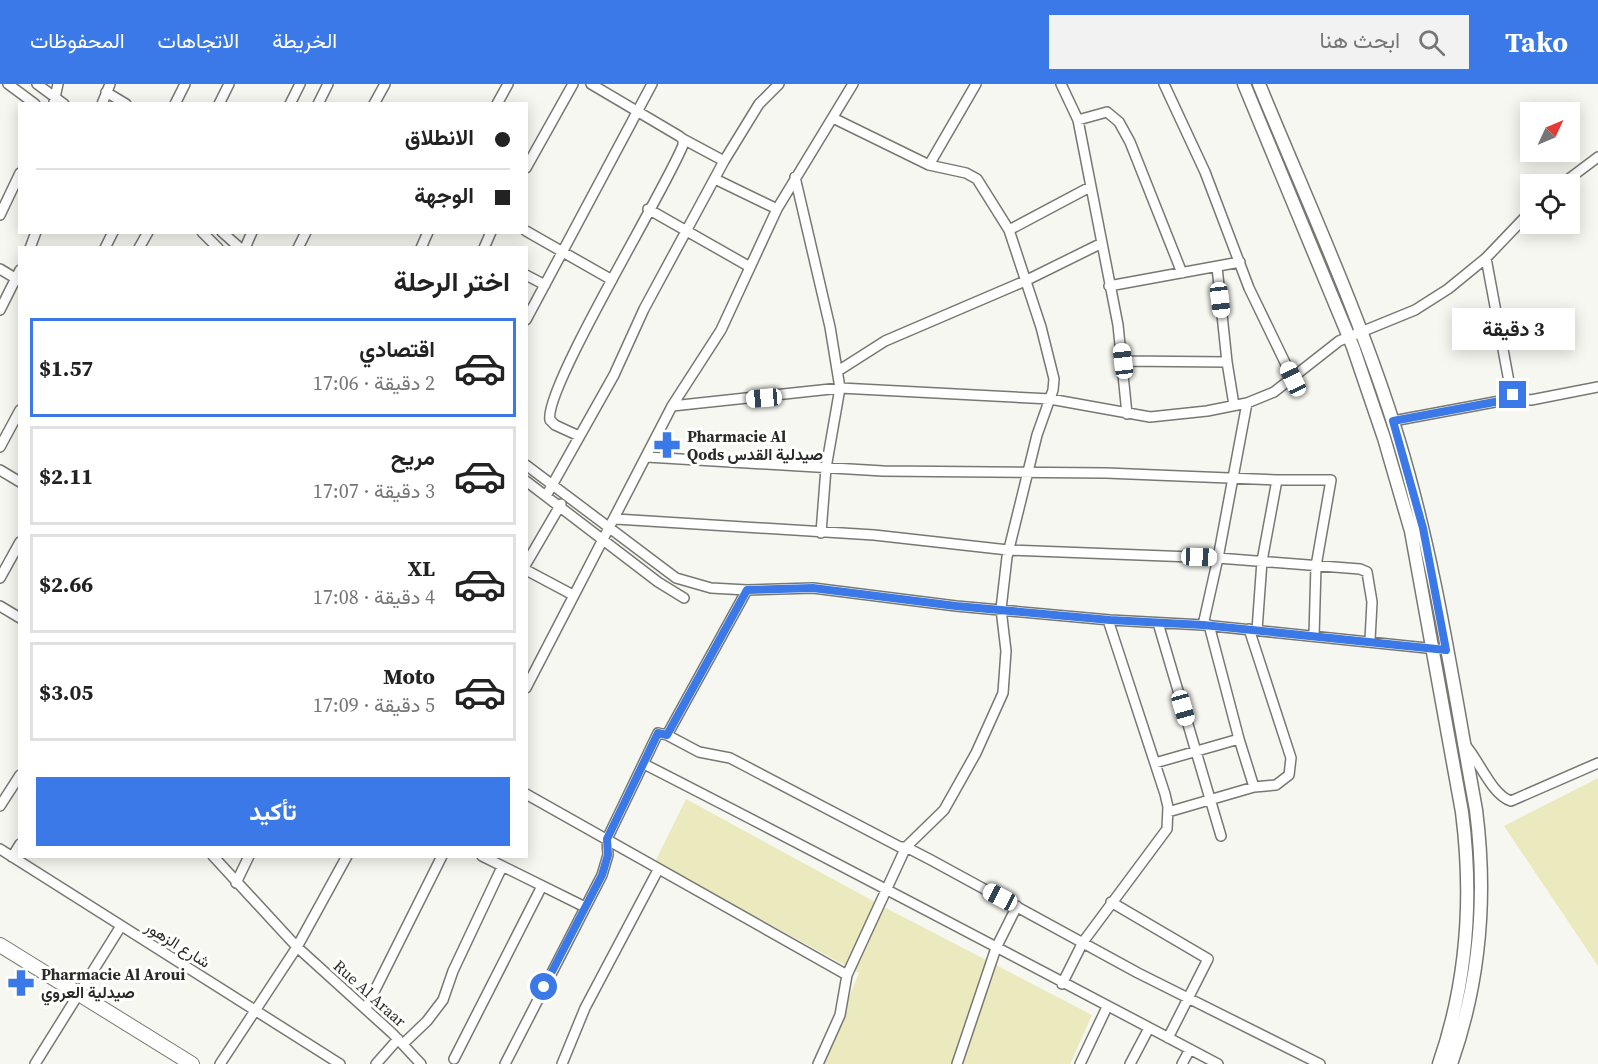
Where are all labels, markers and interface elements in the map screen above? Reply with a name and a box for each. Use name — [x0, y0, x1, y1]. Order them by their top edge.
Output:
search box — [1049, 15, 1469, 69]
text: Tako — [1505, 23, 1568, 61]
text: ابحث هنا — [1319, 25, 1400, 55]
text: المحفوظات — [30, 26, 125, 55]
text: الاتجاهات — [158, 26, 239, 55]
text: الخريطة — [272, 26, 337, 55]
icon: search — [1415, 26, 1448, 59]
north arrow — [1520, 102, 1580, 162]
map controls — [1520, 102, 1580, 234]
text: الانطلاق — [405, 122, 474, 152]
button: locate — [1520, 174, 1580, 234]
text: الوجهة — [414, 180, 474, 210]
text: اختر الرحلة — [393, 263, 510, 300]
car — [1209, 281, 1231, 319]
callout: 3 دقيقة — [1452, 308, 1574, 350]
text: 3 دقيقة — [1482, 315, 1545, 343]
text: اقتصادي — [359, 334, 435, 364]
icon: car — [453, 341, 507, 395]
car — [1112, 342, 1134, 380]
text: $1.57 — [39, 353, 93, 383]
car — [1277, 359, 1309, 399]
text: 2 دقيقة · 17:06 — [313, 369, 435, 397]
route end — [1499, 381, 1526, 408]
car — [745, 387, 783, 409]
place label: Pharmacie Al Qods صيدلية القدس — [687, 425, 823, 465]
pharmacy icon: Pharmacie Al Qods صيدلية القدس — [652, 430, 682, 460]
text: مريح — [391, 442, 435, 472]
icon: car — [453, 449, 507, 503]
text: $2.11 — [39, 461, 93, 491]
text: 3 دقيقة · 17:07 — [313, 477, 435, 505]
car — [1181, 547, 1217, 567]
text: XL — [408, 553, 435, 583]
icon: car — [453, 557, 507, 611]
text: $2.66 — [39, 569, 93, 599]
text: 4 دقيقة · 17:08 — [313, 583, 435, 611]
text: Moto — [383, 661, 435, 691]
icon: car — [453, 665, 507, 719]
text: $3.05 — [39, 677, 93, 707]
car — [1169, 688, 1197, 728]
text: 5 دقيقة · 17:09 — [313, 691, 435, 719]
button: تأكيد — [36, 777, 510, 846]
car — [980, 881, 1020, 913]
street label: شارع الزهور — [140, 915, 215, 973]
street label: Rue Al Araar — [329, 955, 411, 1032]
place label: Pharmacie Al Aroui صيدلية العروي — [41, 963, 185, 1006]
pharmacy icon: Pharmacie Al Aroui صيدلية العروي — [6, 968, 36, 998]
route start — [530, 973, 557, 1000]

